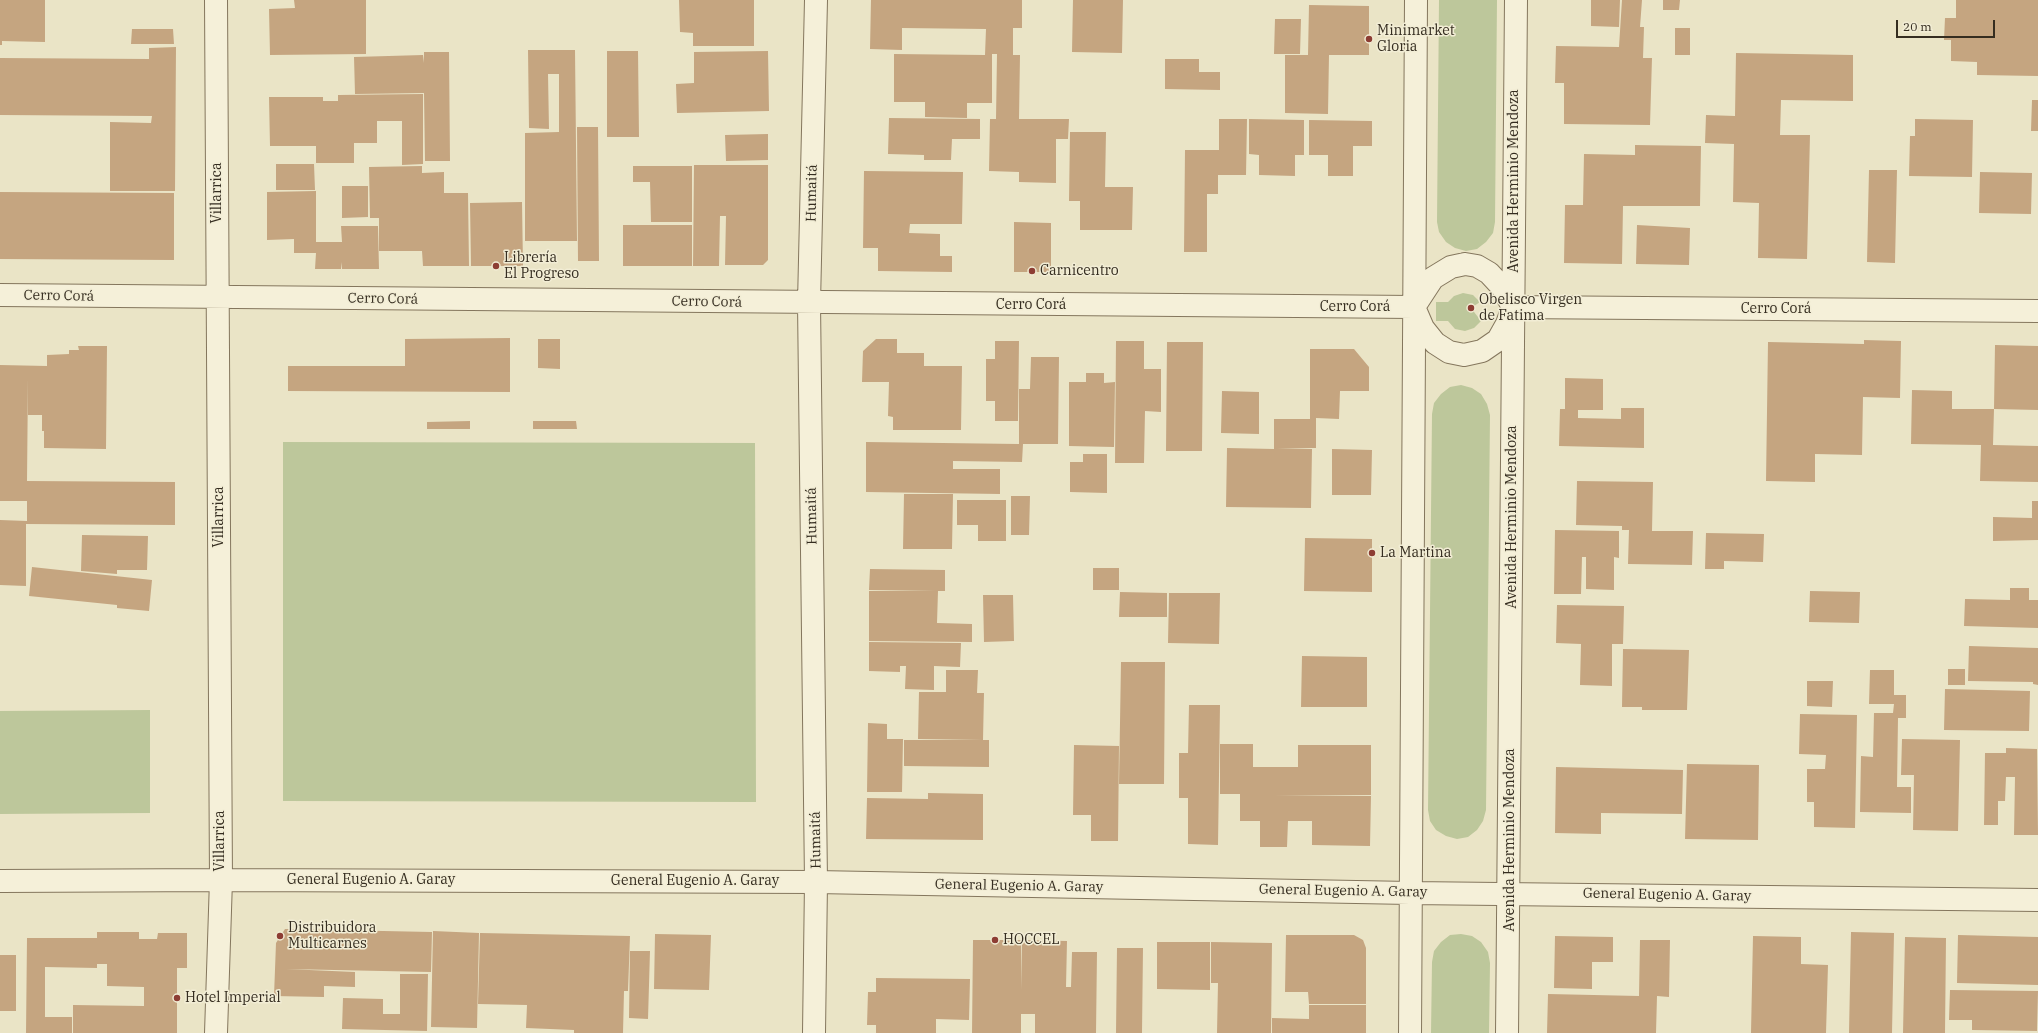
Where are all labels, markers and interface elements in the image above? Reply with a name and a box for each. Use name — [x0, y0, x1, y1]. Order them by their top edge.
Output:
scale bar — [1898, 12, 1997, 38]
text: 20 m — [1903, 19, 1932, 34]
place label: Minimarket Gloria — [1377, 23, 1455, 56]
marker: Minimarket Gloria — [1364, 34, 1374, 44]
street label: Avenida Herminio Mendoza — [1506, 89, 1522, 273]
street label: Villarrica — [209, 162, 225, 224]
street label: Humaitá — [803, 164, 821, 222]
place label: Librería El Progreso — [504, 250, 579, 282]
marker: Librería El Progreso — [491, 261, 501, 271]
place label: Carnicentro — [1040, 263, 1119, 279]
marker: Carnicentro — [1027, 266, 1037, 276]
street label: Cerro Corá — [24, 287, 94, 305]
street label: Cerro Corá — [348, 290, 418, 308]
place label: Obelisco Virgen de Fatima — [1479, 292, 1582, 324]
street label: Cerro Corá — [672, 293, 742, 311]
street label: Cerro Corá — [996, 297, 1066, 313]
street label: Cerro Corá — [1320, 299, 1390, 315]
street label: Cerro Corá — [1741, 301, 1811, 317]
marker: Obelisco Virgen de Fatima — [1466, 303, 1476, 313]
street label: Avenida Herminio Mendoza — [1504, 425, 1520, 609]
street label: Villarrica — [211, 486, 227, 548]
street label: Humaitá — [803, 487, 821, 545]
place label: La Martina — [1380, 545, 1451, 561]
marker: La Martina — [1367, 548, 1377, 558]
street label: Avenida Herminio Mendoza — [1502, 748, 1518, 932]
street label: Villarrica — [212, 810, 228, 872]
street label: Humaitá — [807, 811, 825, 869]
street label: General Eugenio A. Garay — [287, 872, 455, 888]
street label: General Eugenio A. Garay — [611, 873, 779, 889]
street label: General Eugenio A. Garay — [935, 876, 1103, 896]
street label: General Eugenio A. Garay — [1259, 881, 1427, 901]
street label: General Eugenio A. Garay — [1583, 885, 1751, 905]
place label: Distribuidora Multicarnes — [288, 920, 376, 952]
marker: Distribuidora Multicarnes — [275, 931, 285, 941]
place label: HOCCEL — [1003, 932, 1059, 948]
marker: HOCCEL — [990, 935, 1000, 945]
place label: Hotel Imperial — [185, 990, 281, 1006]
marker: Hotel Imperial — [172, 993, 182, 1003]

